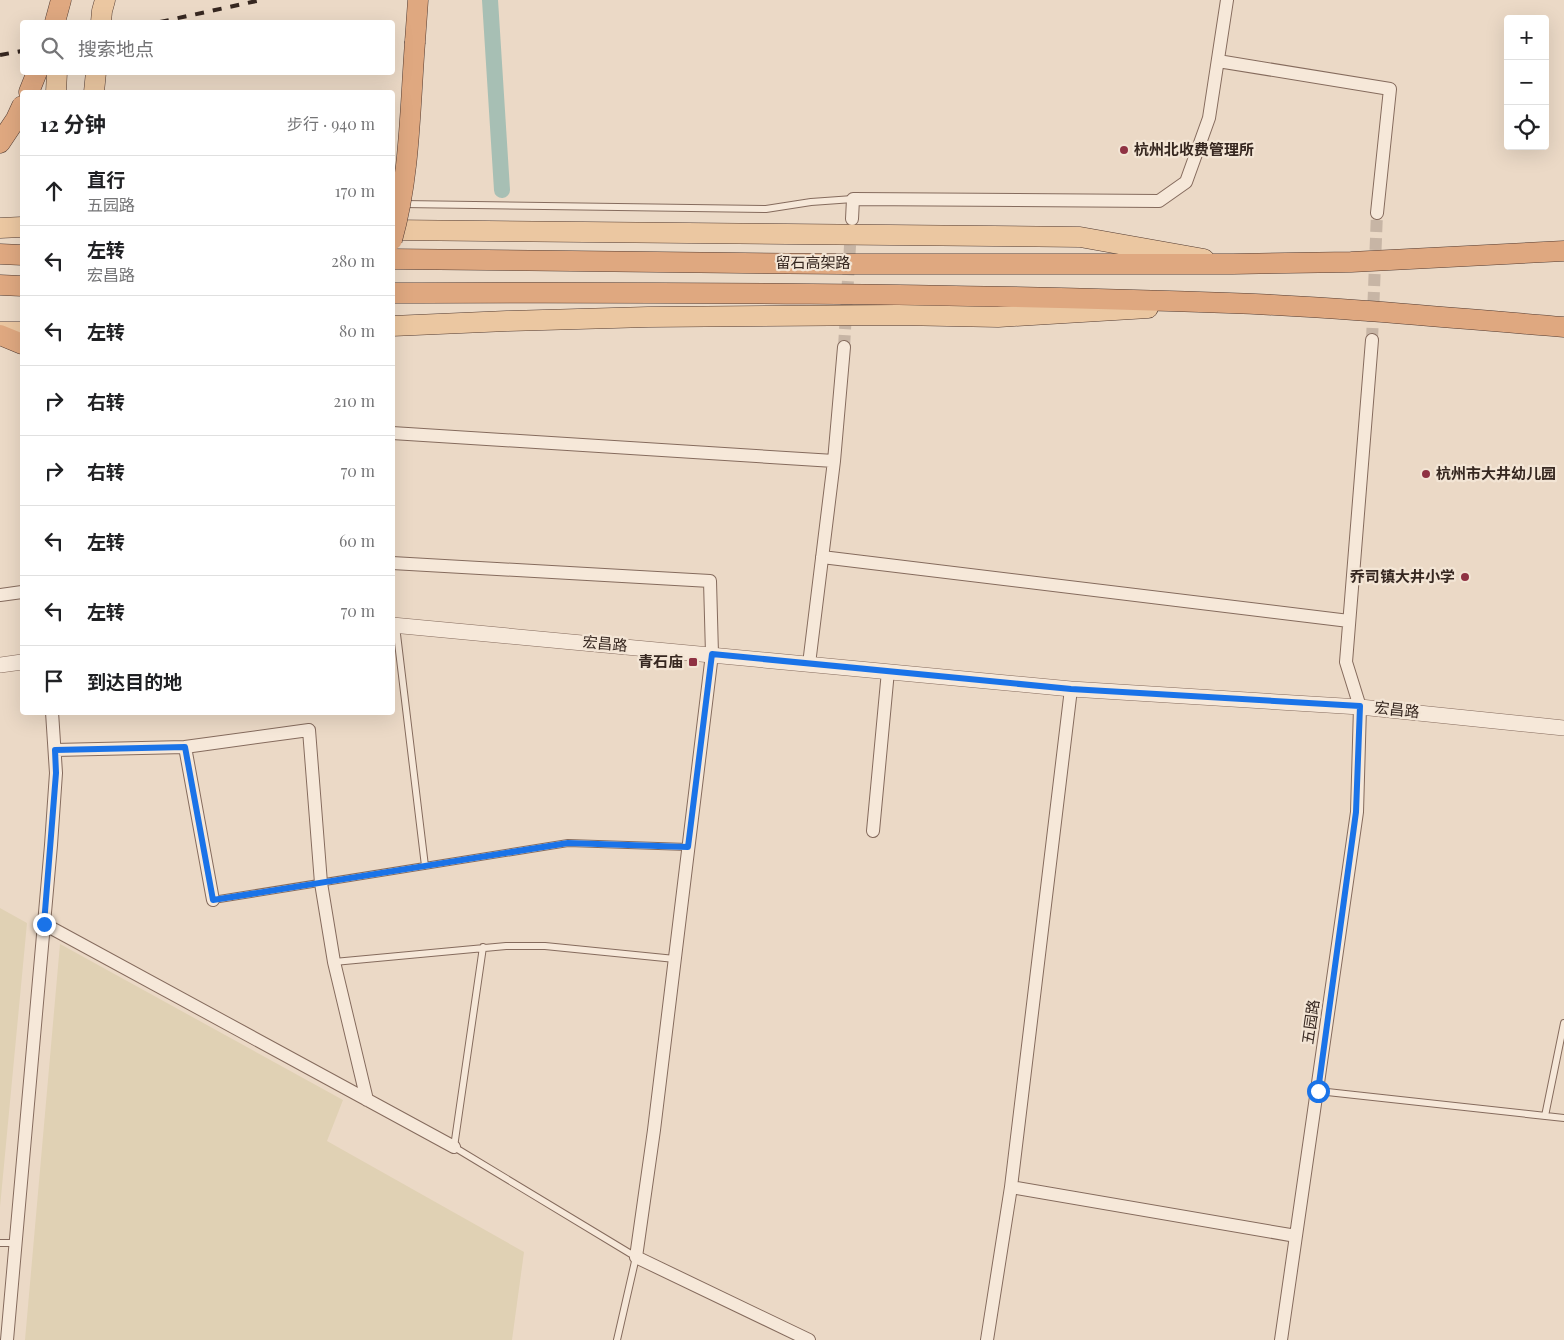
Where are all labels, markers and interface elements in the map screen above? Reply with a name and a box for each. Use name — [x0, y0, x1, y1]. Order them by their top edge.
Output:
map controls — [1504, 15, 1549, 150]
button: + — [1504, 15, 1549, 60]
search box — [20, 20, 395, 75]
icon: search — [38, 34, 66, 62]
text: 搜索地点 — [78, 35, 154, 61]
button: − — [1504, 60, 1549, 105]
button: locate — [1504, 105, 1549, 150]
text: 12 分钟 — [40, 109, 106, 137]
text: 步行 · 940 m — [287, 113, 375, 134]
place label: 杭州北收费管理所 — [1134, 139, 1254, 159]
marker: 杭州北收费管理所 — [1118, 144, 1130, 156]
text: 直行 — [87, 166, 125, 192]
icon: ahead — [40, 177, 68, 205]
text: 170 m — [335, 180, 375, 201]
text: 五园路 — [87, 194, 135, 215]
text: 左转 — [87, 236, 125, 262]
icon: left — [40, 247, 68, 275]
text: 280 m — [331, 250, 375, 271]
street label: 留石高架路 — [775, 252, 851, 272]
text: 宏昌路 — [87, 264, 135, 285]
icon: left — [40, 317, 68, 345]
text: 左转 — [87, 318, 125, 344]
text: 80 m — [339, 320, 375, 341]
icon: right — [40, 387, 68, 415]
text: 右转 — [87, 388, 125, 414]
text: 210 m — [334, 390, 375, 411]
icon: right — [40, 457, 68, 485]
text: 右转 — [87, 458, 125, 484]
text: 70 m — [341, 460, 375, 481]
place label: 杭州市大井幼儿园 — [1436, 463, 1556, 483]
marker: 杭州市大井幼儿园 — [1420, 468, 1432, 480]
icon: left — [40, 527, 68, 555]
text: 左转 — [87, 528, 125, 554]
text: 60 m — [339, 530, 375, 551]
place label: 乔司镇大井小学 — [1350, 566, 1455, 586]
marker: 乔司镇大井小学 — [1459, 571, 1471, 583]
icon: left — [40, 597, 68, 625]
text: 左转 — [87, 598, 125, 624]
text: 70 m — [341, 600, 375, 621]
street label: 宏昌路 — [582, 631, 628, 655]
place label: 青石庙 — [638, 651, 683, 671]
marker: 青石庙 — [687, 656, 699, 668]
icon: arrive — [40, 667, 68, 695]
text: 到达目的地 — [87, 668, 182, 694]
street label: 宏昌路 — [1374, 697, 1421, 721]
route end — [33, 913, 56, 936]
street label: 五园路 — [1297, 998, 1323, 1046]
route start — [1307, 1080, 1330, 1103]

